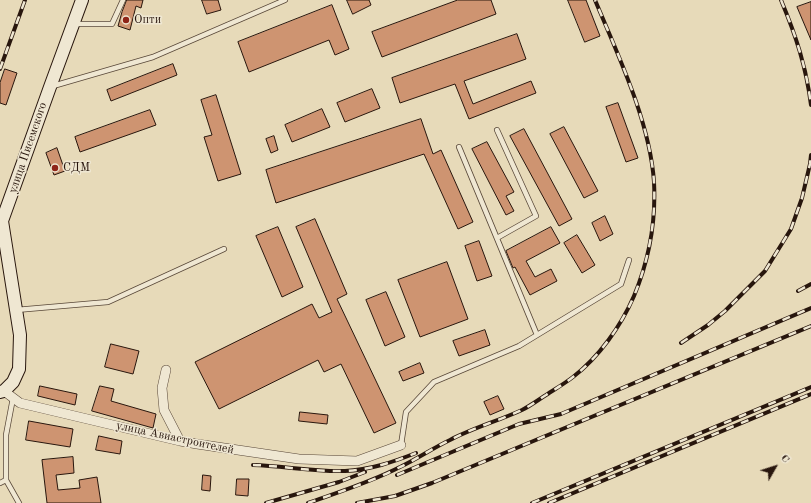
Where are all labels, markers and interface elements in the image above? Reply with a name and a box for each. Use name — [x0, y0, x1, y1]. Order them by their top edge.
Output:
place label: Опти — [134, 13, 161, 27]
marker: Опти — [121, 15, 131, 25]
street label: улица Писемского — [6, 101, 50, 195]
place label: СДМ — [63, 161, 90, 175]
marker: СДМ — [50, 163, 60, 173]
street label: улица Авиастроителей — [115, 418, 235, 458]
north arrow — [755, 447, 795, 487]
text: С — [778, 453, 791, 465]

